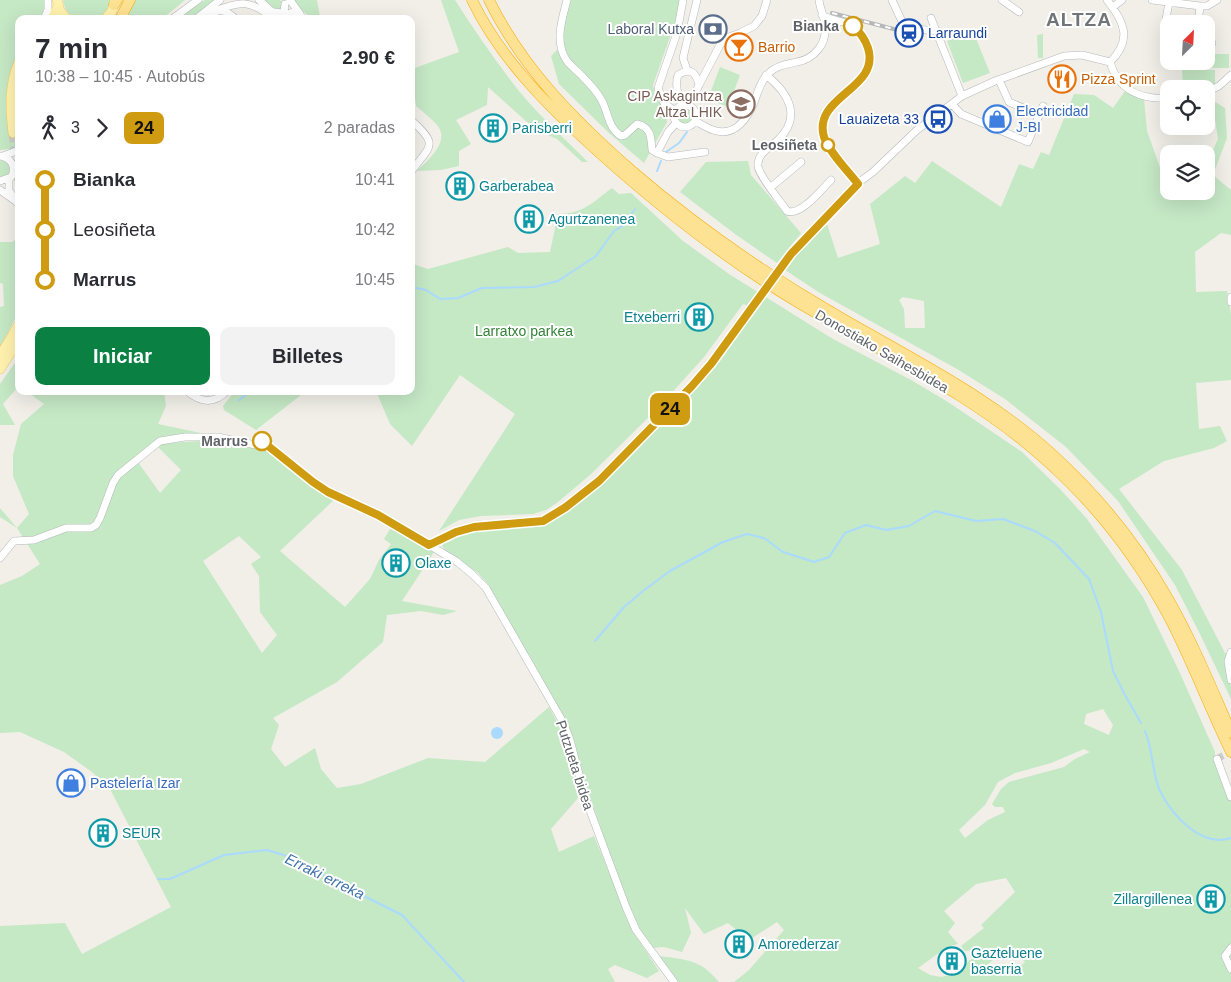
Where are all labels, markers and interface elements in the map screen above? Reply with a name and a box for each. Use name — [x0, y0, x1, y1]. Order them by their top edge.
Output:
district label: ALTZA — [1046, 9, 1112, 30]
bank icon: Laboral Kutxa — [698, 14, 728, 44]
north arrow — [1160, 15, 1215, 70]
map controls — [1160, 15, 1215, 200]
marker: Bianka — [843, 16, 863, 36]
place label: Bianka — [793, 18, 839, 34]
station icon: Larraundi — [894, 18, 924, 48]
place label: Laboral Kutxa — [608, 21, 694, 37]
place label: Larraundi — [928, 25, 987, 41]
bar icon: Barrio — [724, 32, 754, 62]
text: 7 min — [35, 33, 108, 64]
place label: Barrio — [758, 39, 796, 55]
text: 2.90 € — [342, 47, 395, 68]
restaurant icon: Pizza Sprint — [1047, 64, 1077, 94]
text: 10:38 – 10:45 · Autobús — [35, 68, 205, 85]
place label: Pizza Sprint — [1081, 71, 1156, 87]
button: locate — [1160, 80, 1215, 135]
place label: CIP Askagintza Altza LHIK — [627, 88, 723, 120]
school or university icon: CIP Askagintza Altza LHIK — [726, 89, 756, 119]
place label: Electricidad J-BI — [1016, 103, 1088, 135]
bus stop icon: Lauaizeta 33 — [923, 104, 953, 134]
shop icon: Electricidad J-BI — [982, 104, 1012, 134]
place label: Lauaizeta 33 — [839, 111, 919, 127]
building icon: Parisberri — [478, 113, 508, 143]
icon: walk — [35, 114, 63, 142]
icon: forward — [88, 114, 116, 142]
text: 24 — [134, 118, 154, 138]
text: 3 — [71, 119, 80, 136]
text: 2 paradas — [324, 119, 395, 136]
place label: Parisberri — [512, 120, 572, 136]
place label: Leosiñeta — [752, 137, 817, 153]
marker: Leosiñeta — [821, 138, 835, 152]
button: layers — [1160, 145, 1215, 200]
text: Bianka — [73, 169, 135, 190]
text: 10:41 — [355, 171, 395, 188]
building icon: Garberabea — [445, 171, 475, 201]
place label: Garberabea — [479, 178, 554, 194]
building icon: Agurtzanenea — [514, 204, 544, 234]
place label: Agurtzanenea — [548, 211, 635, 227]
text: Leosiñeta — [73, 219, 155, 240]
text: 10:42 — [355, 221, 395, 238]
text: Marrus — [73, 269, 136, 290]
text: 10:45 — [355, 271, 395, 288]
building icon: Etxeberri — [684, 302, 714, 332]
street label: Donostiako Saihesbidea — [813, 306, 952, 396]
place label: Etxeberri — [624, 309, 680, 325]
park label: Larratxo parkea — [475, 323, 573, 339]
button: Iniciar — [35, 327, 210, 385]
button: Billetes — [220, 327, 395, 385]
line badge: 24 — [648, 393, 692, 425]
text: 24 — [660, 399, 680, 419]
marker: Marrus — [252, 431, 272, 451]
place label: Marrus — [201, 433, 248, 449]
building icon: Olaxe — [381, 548, 411, 578]
place label: Olaxe — [415, 555, 452, 571]
street label: Putzueta bidea — [553, 718, 597, 812]
shop icon: Pastelería Izar — [56, 768, 86, 798]
place label: Pastelería Izar — [90, 775, 181, 791]
building icon: SEUR — [88, 818, 118, 848]
place label: SEUR — [122, 825, 161, 841]
water label: Erraki erreka — [283, 850, 367, 902]
building icon: Zillargillenea — [1196, 884, 1226, 914]
place label: Zillargillenea — [1113, 891, 1192, 907]
building icon: Amorederzar — [724, 929, 754, 959]
place label: Amorederzar — [758, 936, 839, 952]
place label: Gazteluene baserria — [971, 945, 1043, 977]
building icon: Gazteluene baserria — [937, 946, 967, 976]

